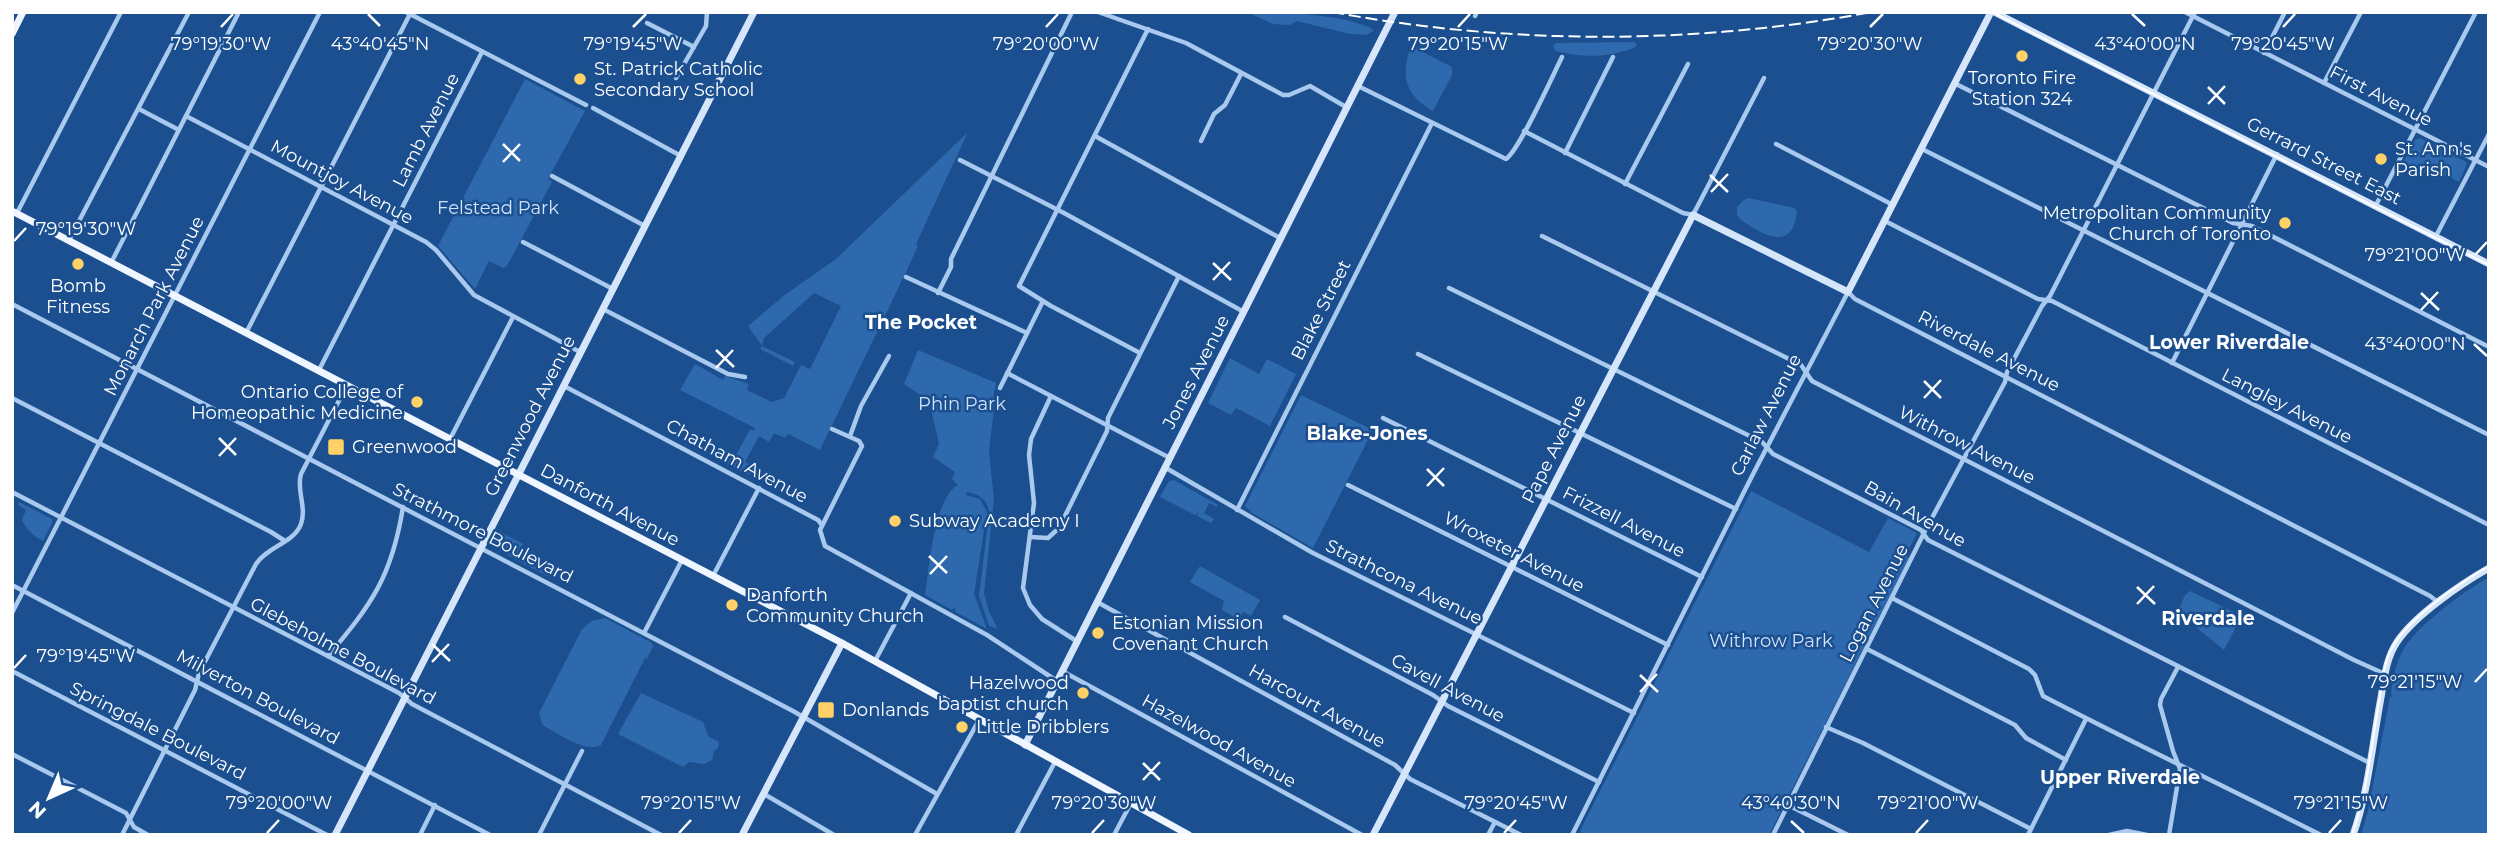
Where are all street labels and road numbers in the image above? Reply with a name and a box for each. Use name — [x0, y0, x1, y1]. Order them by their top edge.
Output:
street label: First Avenue — [2326, 61, 2436, 131]
street label: Lamb Avenue — [388, 69, 464, 191]
street label: Gerrard Street East — [2243, 112, 2405, 210]
street label: Mountjoy Avenue — [267, 135, 417, 229]
street label: Monarch Park Avenue — [99, 212, 209, 400]
street label: Blake Street — [1286, 256, 1356, 364]
street label: Riverdale Avenue — [1914, 306, 2064, 396]
street label: Jones Avenue — [1157, 311, 1234, 433]
street label: Greenwood Avenue — [480, 332, 580, 500]
street label: Carlaw Avenue — [1726, 350, 1806, 480]
street label: Langley Avenue — [2218, 364, 2356, 448]
street label: Pape Avenue — [1517, 391, 1591, 507]
street label: Withrow Avenue — [1895, 401, 2039, 489]
street label: Chatham Avenue — [662, 414, 812, 508]
street label: Danforth Avenue — [537, 459, 683, 551]
street label: Bain Avenue — [1860, 476, 1970, 552]
street label: Strathmore Boulevard — [389, 478, 577, 588]
street label: Frizzell Avenue — [1559, 482, 1689, 562]
street label: Wroxeter Avenue — [1440, 507, 1588, 597]
street label: Strathcona Avenue — [1322, 534, 1486, 630]
street label: Logan Avenue — [1835, 540, 1913, 666]
street label: Glebeholme Boulevard — [246, 593, 440, 709]
street label: Milverton Boulevard — [173, 645, 343, 749]
street label: Cavell Avenue — [1387, 649, 1509, 727]
street label: Harcourt Avenue — [1245, 659, 1389, 753]
street label: Springdale Boulevard — [66, 677, 250, 785]
street label: Hazelwood Avenue — [1138, 689, 1300, 793]

